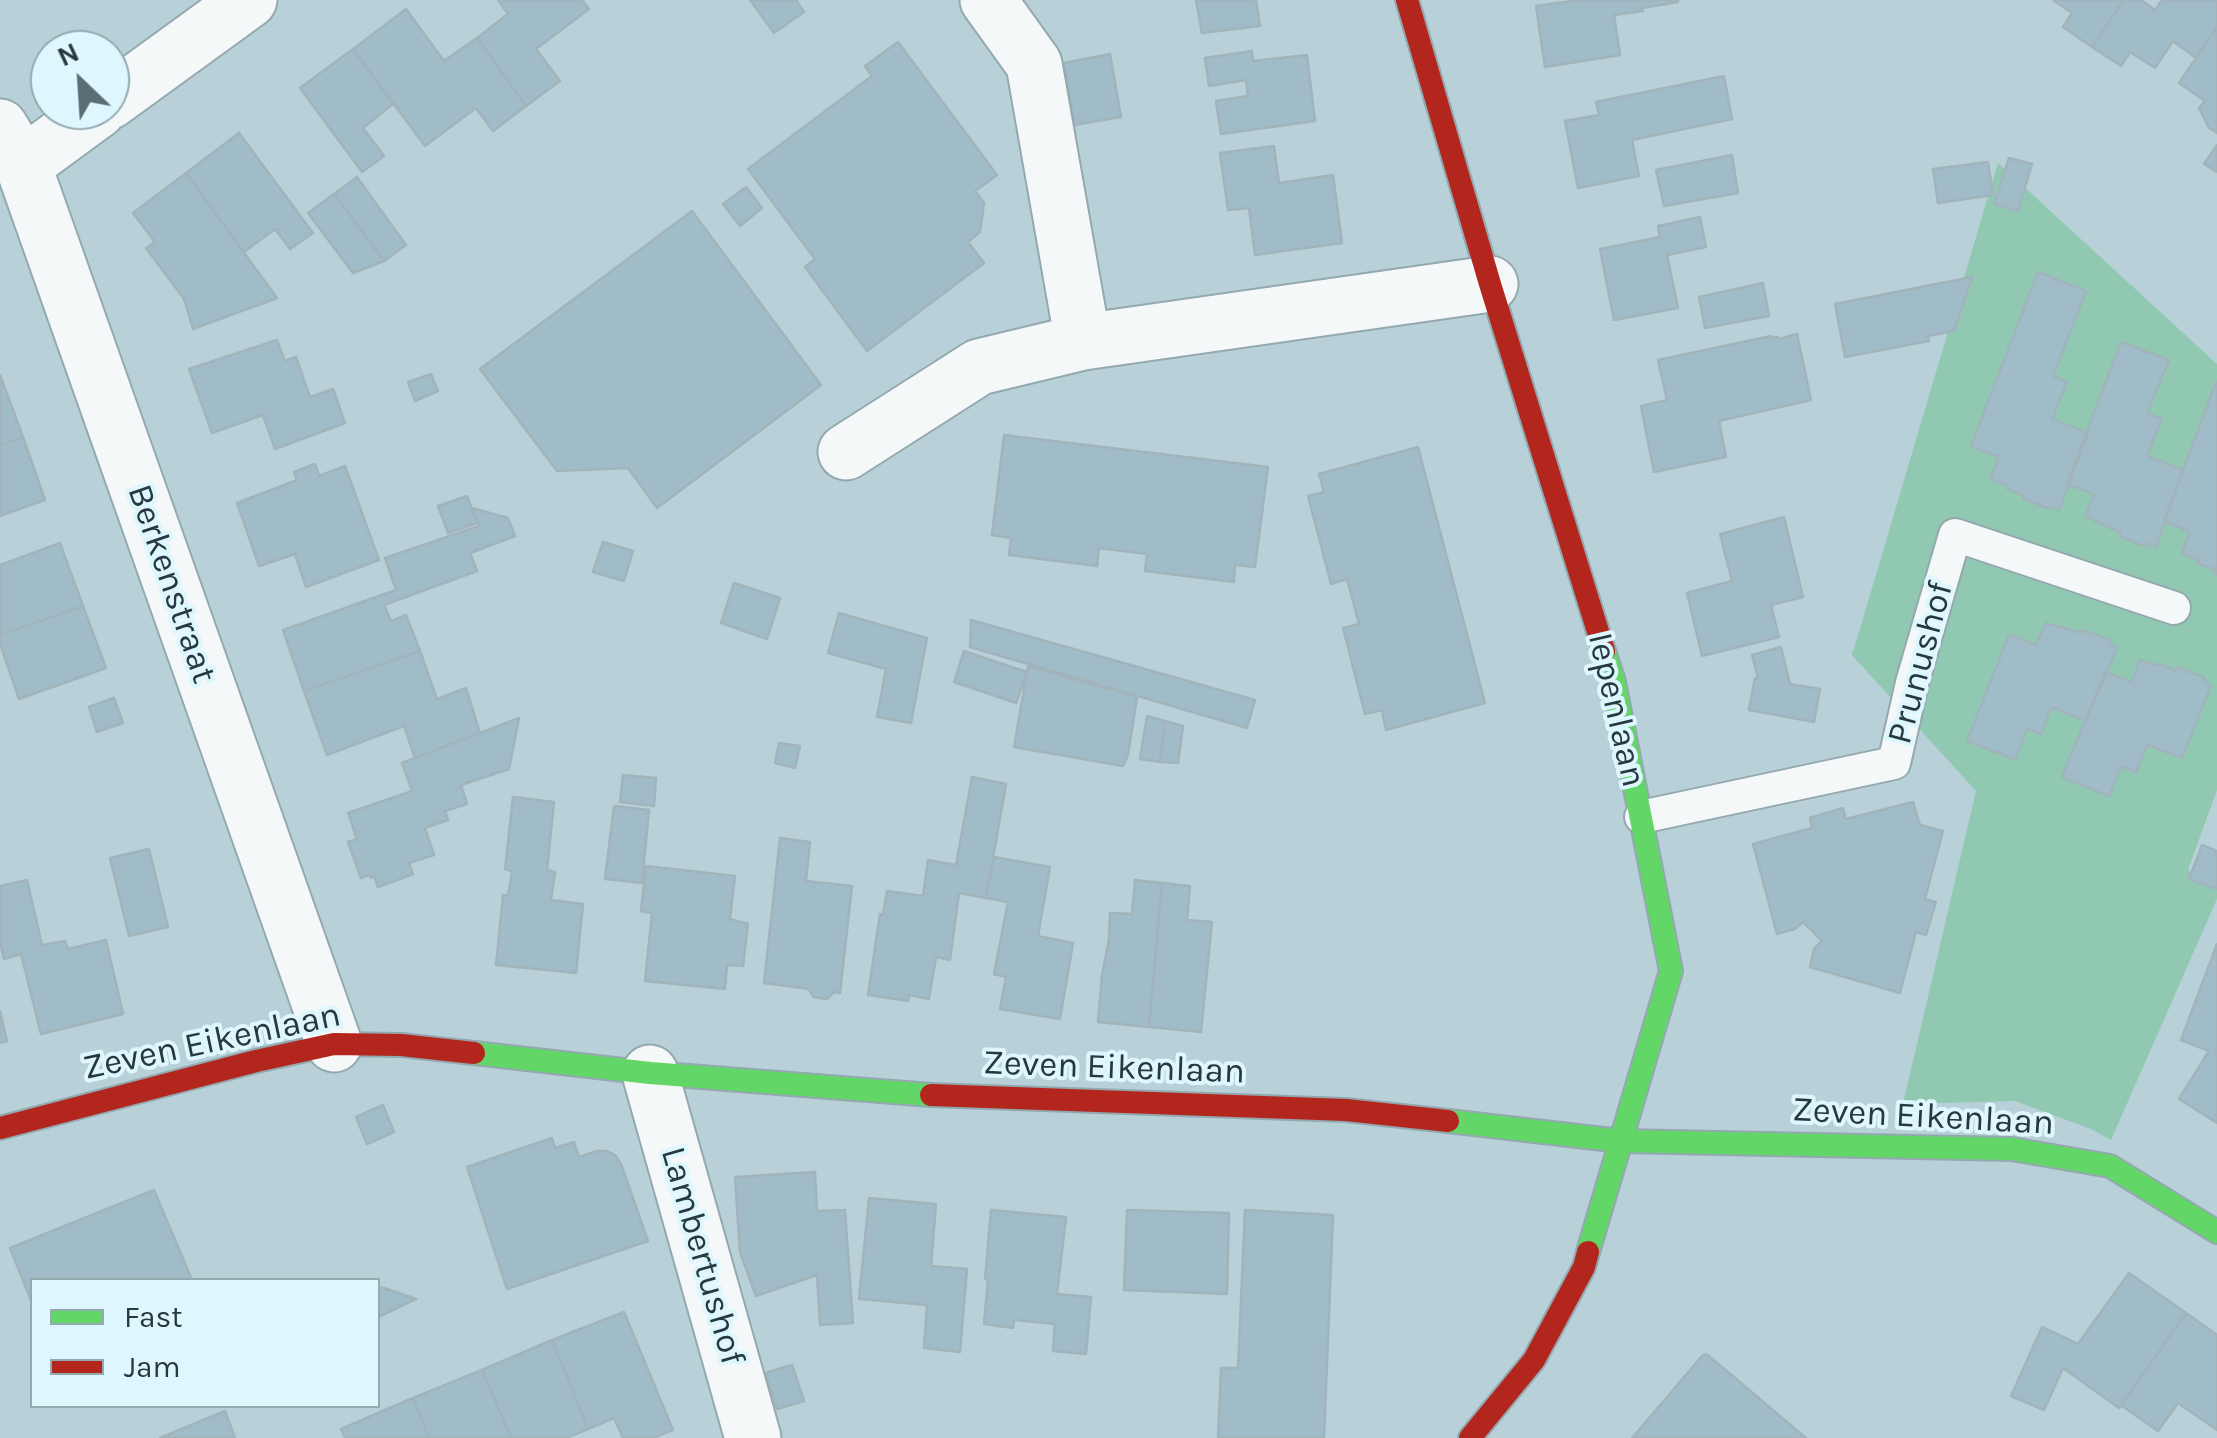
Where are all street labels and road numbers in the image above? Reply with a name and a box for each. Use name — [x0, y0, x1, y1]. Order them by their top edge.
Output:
street label: Berkenstraat — [117, 479, 225, 689]
street label: Prunushof — [1879, 577, 1963, 749]
street label: Iepenlaan — [1578, 629, 1654, 791]
street label: Zeven Eikenlaan — [79, 994, 345, 1090]
street label: Zeven Eikenlaan — [982, 1042, 1246, 1094]
street label: Zeven Eikenlaan — [1791, 1089, 2055, 1145]
street label: Lambertushof — [651, 1142, 753, 1370]

